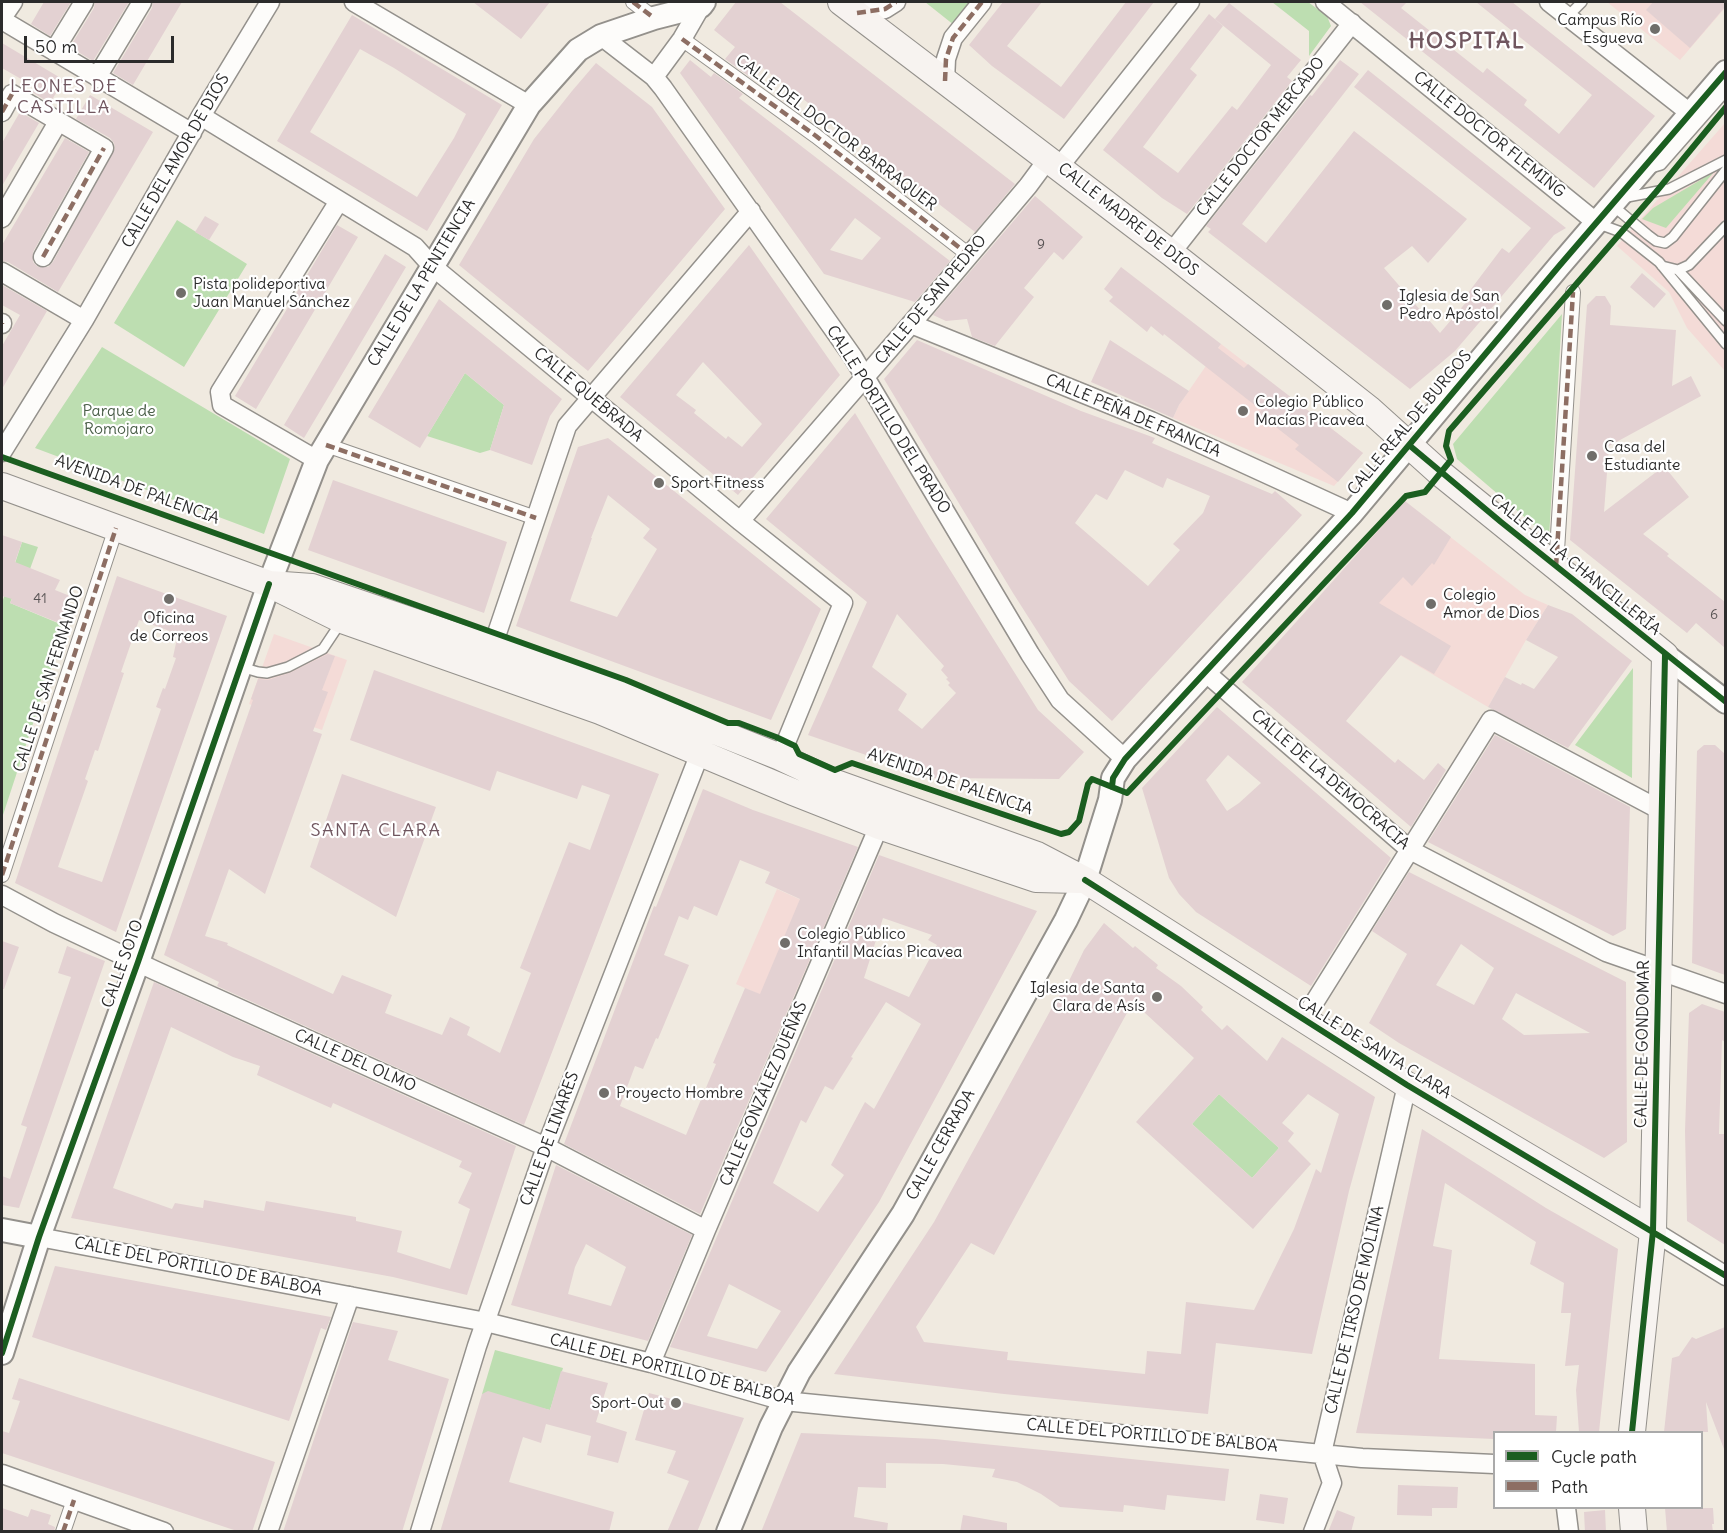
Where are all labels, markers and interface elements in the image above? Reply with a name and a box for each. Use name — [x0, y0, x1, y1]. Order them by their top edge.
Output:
place label: Campus Río Esgueva — [1557, 10, 1643, 48]
marker: Campus Río Esgueva — [1648, 22, 1662, 36]
scale bar — [27, 24, 177, 62]
district label: HOSPITAL — [1409, 29, 1525, 55]
text: 50 m — [35, 35, 77, 58]
street label: CALLE DEL DOCTOR BARRAQUER — [732, 51, 940, 215]
street label: CALLE DOCTOR MERCADO — [1193, 53, 1329, 221]
street label: CALLE DOCTOR FLEMING — [1409, 68, 1569, 202]
street label: CALLE DEL AMOR DE DIOS — [118, 71, 234, 251]
district label: LEONES DE CASTILLA — [10, 76, 118, 118]
street label: CALLE MADRE DE DIOS — [1054, 159, 1202, 281]
street label: CALLE DE LA PENITENCIA — [364, 196, 480, 370]
street label: CALLE DE SAN PEDRO — [871, 231, 991, 369]
house number: 9 — [1037, 237, 1045, 253]
place label: Pista polideportiva Juan Manuel Sánchez — [193, 274, 350, 312]
marker: Pista polideportiva Juan Manuel Sánchez — [174, 286, 188, 300]
place label: Iglesia de San Pedro Apóstol — [1399, 286, 1500, 324]
marker: Iglesia de San Pedro Apóstol — [1380, 298, 1394, 312]
street label: CALLE PORTILLO DEL PRADO — [822, 322, 954, 518]
street label: CALLE QUEBRADA — [530, 344, 646, 446]
street label: CALLE REAL DE BURGOS — [1344, 347, 1476, 499]
street label: CALLE PEÑA DE FRANCIA — [1043, 370, 1223, 462]
place label: Colegio Público Macías Picavea — [1255, 392, 1365, 430]
park label: Parque de Romojaro — [82, 401, 156, 439]
marker: Colegio Público Macías Picavea — [1236, 404, 1250, 418]
place label: Casa del Estudiante — [1604, 437, 1680, 475]
marker: Casa del Estudiante — [1585, 449, 1599, 463]
street label: AVENIDA DE PALENCIA — [52, 451, 222, 529]
place label: Sport Fitness — [671, 473, 764, 493]
marker: Sport Fitness — [652, 476, 666, 490]
street label: CALLE DE LA CHANCILLERÍA — [1486, 490, 1664, 640]
street label: CALLE DE SAN FERNANDO — [10, 583, 88, 775]
place label: Colegio Amor de Dios — [1443, 585, 1540, 623]
house number: 41 — [33, 591, 47, 607]
marker: Oficina de Correos — [162, 592, 176, 606]
marker: Colegio Amor de Dios — [1424, 597, 1438, 611]
house number: 6 — [1710, 607, 1718, 623]
place label: Oficina de Correos — [130, 608, 208, 646]
street label: CALLE DE LA DEMOCRACIA — [1247, 706, 1413, 854]
street label: AVENIDA DE PALENCIA — [865, 745, 1035, 819]
district label: SANTA CLARA — [310, 820, 442, 842]
street label: CALLE SOTO — [98, 917, 148, 1011]
place label: Colegio Público Infantil Macías Picavea — [797, 924, 962, 962]
marker: Colegio Público Infantil Macías Picavea — [778, 936, 792, 950]
street label: CALLE DE GONDOMAR — [1632, 960, 1654, 1128]
place label: Iglesia de Santa Clara de Asís — [1030, 978, 1145, 1016]
marker: Iglesia de Santa Clara de Asís — [1150, 990, 1164, 1004]
street label: CALLE DE SANTA CLARA — [1293, 993, 1455, 1103]
street label: CALLE GONZÁLEZ DUEÑAS — [716, 999, 812, 1189]
street label: CALLE DEL OLMO — [291, 1026, 419, 1096]
street label: CALLE DE LINARES — [517, 1069, 583, 1209]
place label: Proyecto Hombre — [616, 1083, 743, 1103]
marker: Proyecto Hombre — [597, 1086, 611, 1100]
street label: CALLE CERRADA — [903, 1086, 979, 1204]
street label: CALLE DE TIRSO DE MOLINA — [1322, 1204, 1388, 1416]
street label: CALLE DEL PORTILLO DE BALBOA — [72, 1234, 324, 1300]
street label: CALLE DEL PORTILLO DE BALBOA — [547, 1330, 797, 1410]
place label: Sport-Out — [591, 1393, 664, 1413]
marker: Sport-Out — [669, 1396, 683, 1410]
street label: CALLE DEL PORTILLO DE BALBOA — [1026, 1415, 1278, 1457]
legend — [1493, 1431, 1703, 1509]
text: Cycle path — [1551, 1445, 1637, 1468]
text: Path — [1551, 1475, 1588, 1498]

